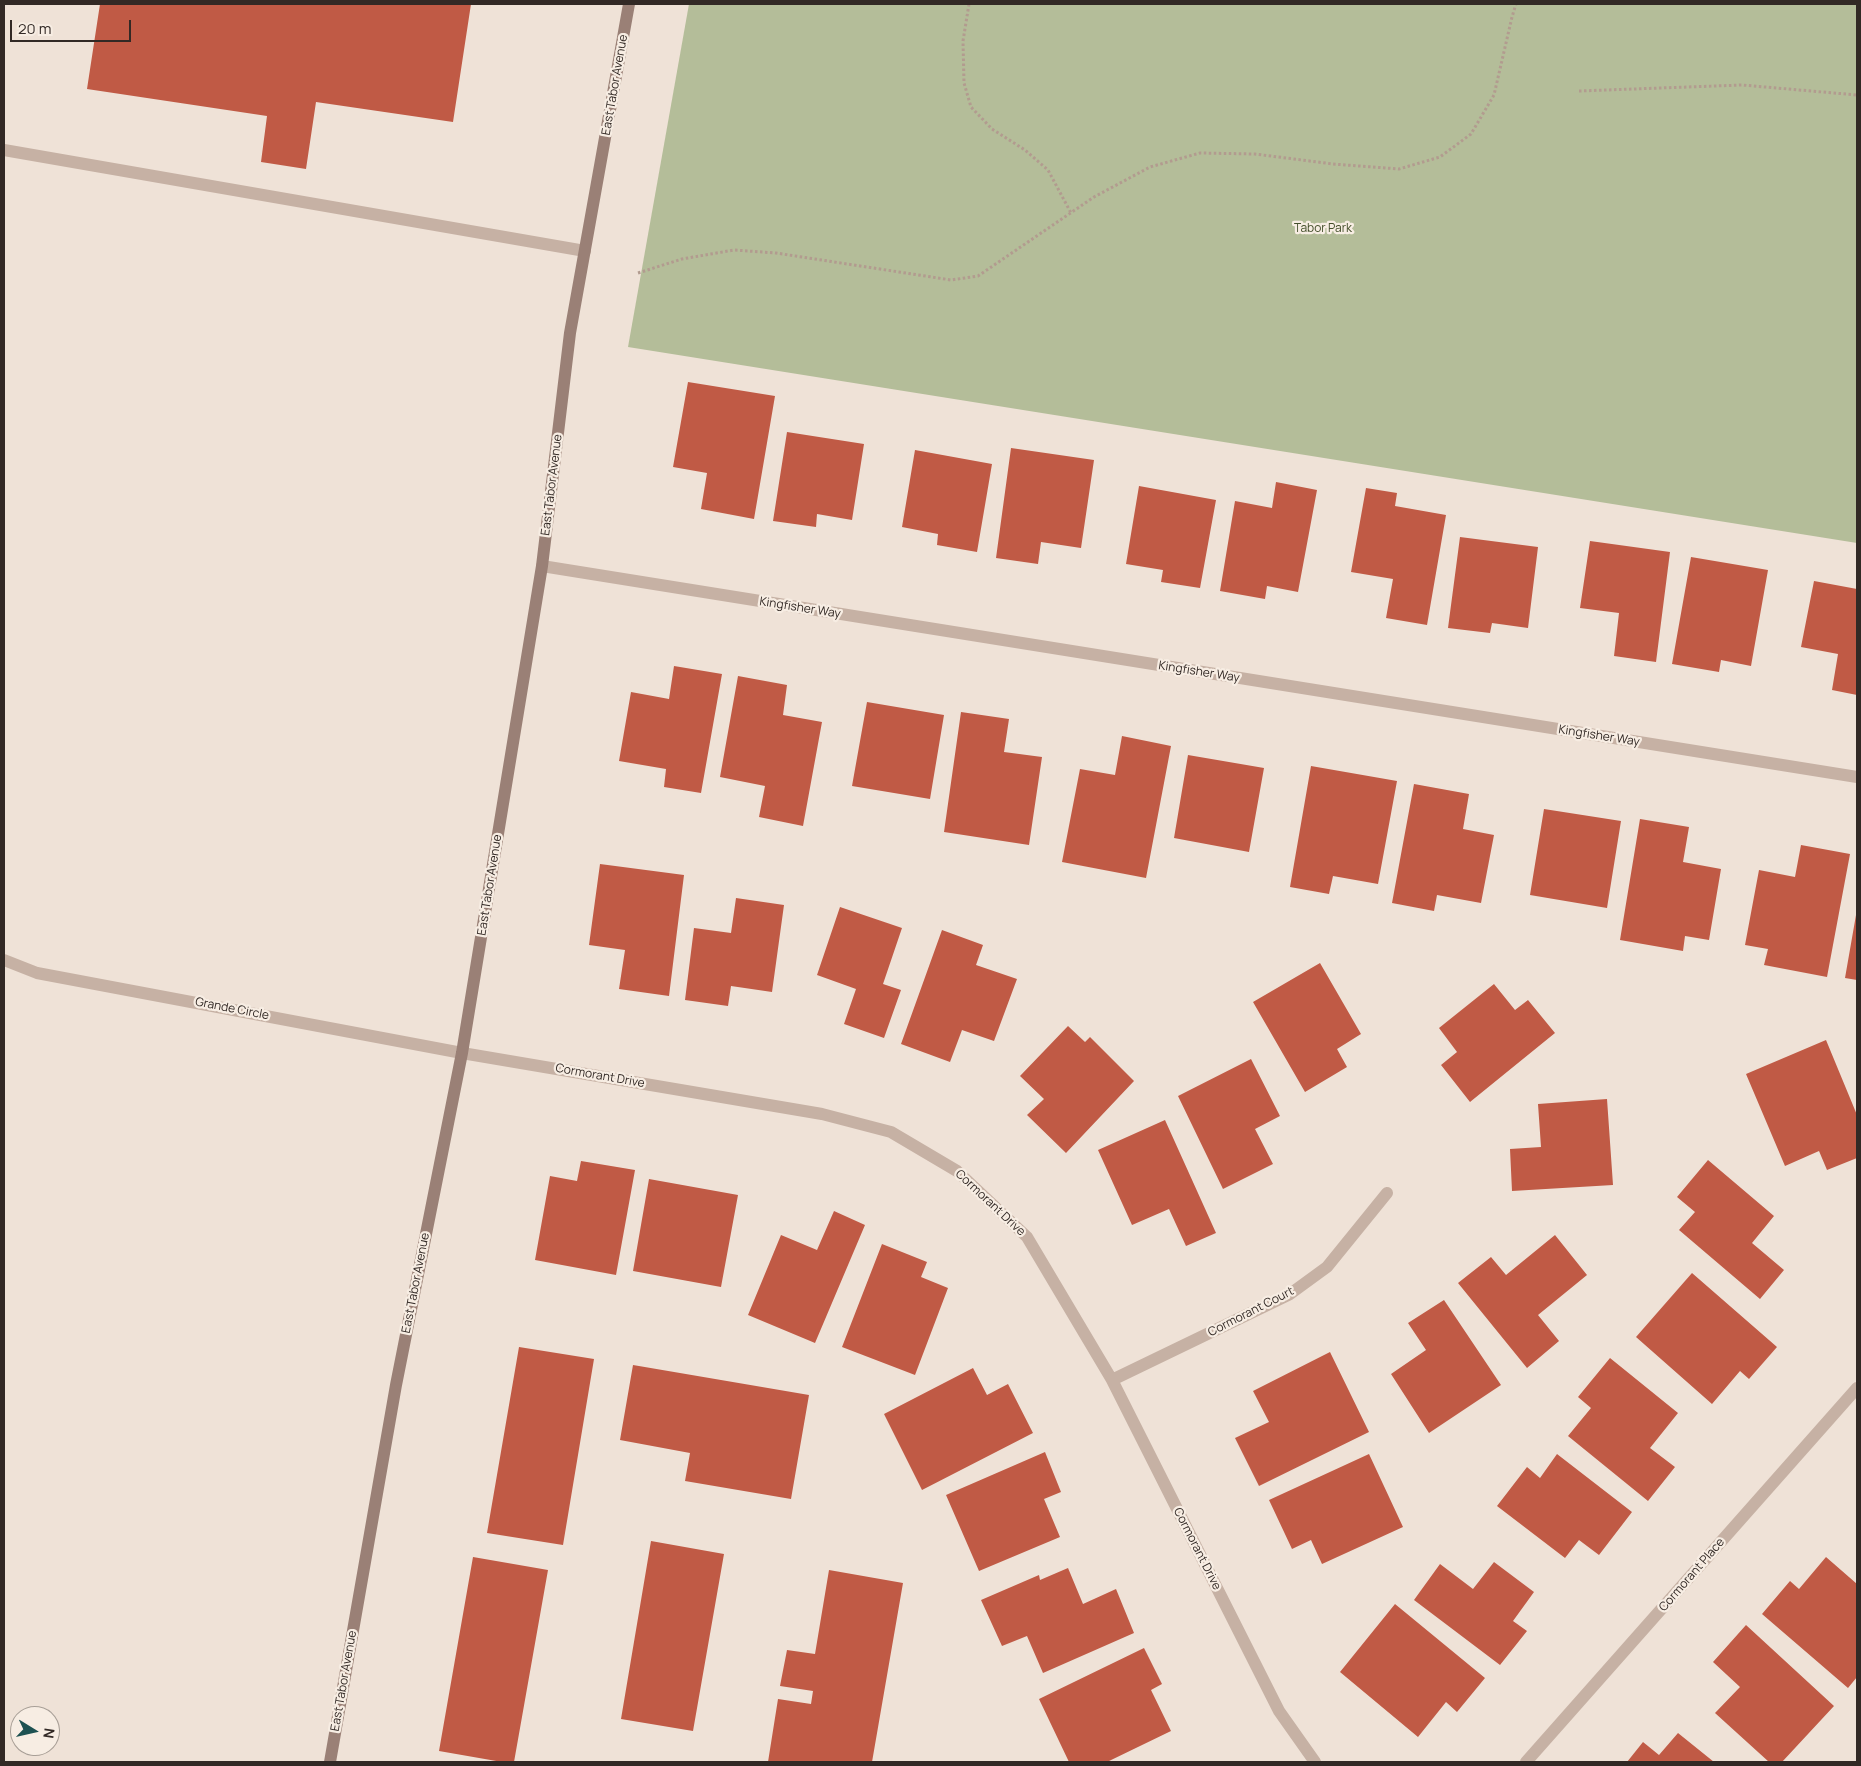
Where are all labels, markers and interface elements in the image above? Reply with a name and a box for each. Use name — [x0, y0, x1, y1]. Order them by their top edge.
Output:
scale bar — [12, 10, 134, 42]
text: 20 m — [18, 18, 51, 39]
street label: East Tabor Avenue — [599, 34, 631, 136]
park label: Tabor Park — [1294, 222, 1352, 236]
street label: East Tabor Avenue — [539, 433, 565, 537]
street label: Kingfisher Way — [758, 594, 842, 622]
street label: Kingfisher Way — [1157, 658, 1241, 686]
street label: Kingfisher Way — [1557, 722, 1641, 750]
street label: East Tabor Avenue — [475, 833, 505, 937]
street label: Grande Circle — [194, 995, 270, 1023]
street label: Cormorant Drive — [554, 1061, 646, 1091]
street label: Cormorant Drive — [952, 1167, 1028, 1239]
street label: East Tabor Avenue — [399, 1232, 433, 1334]
street label: Cormorant Court — [1206, 1284, 1296, 1340]
street label: Cormorant Drive — [1170, 1505, 1224, 1593]
street label: Cormorant Place — [1656, 1535, 1728, 1615]
street label: East Tabor Avenue — [328, 1630, 360, 1732]
north arrow — [10, 1706, 60, 1756]
text: N — [39, 1727, 59, 1740]

